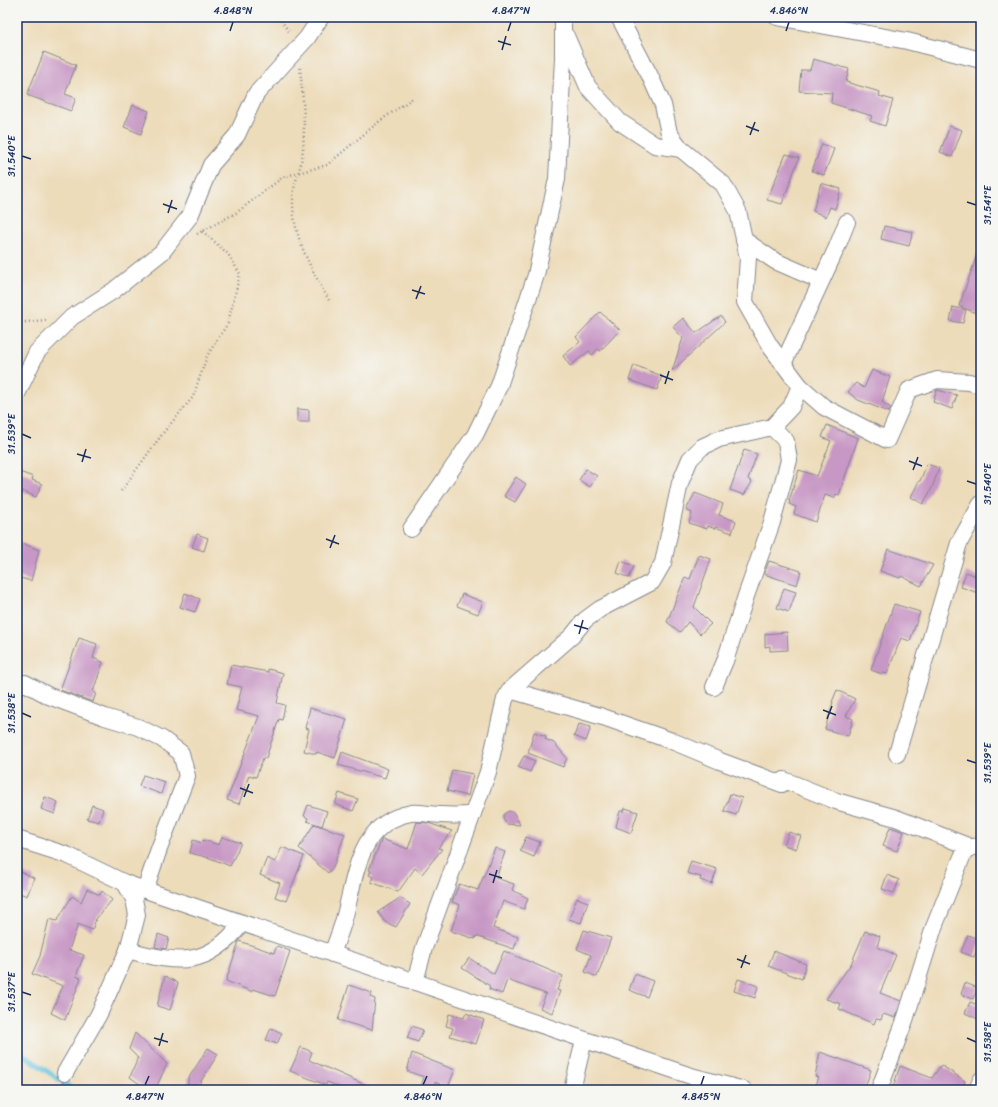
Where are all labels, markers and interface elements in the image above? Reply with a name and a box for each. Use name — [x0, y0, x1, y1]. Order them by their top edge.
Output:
text: 4.848°N — [214, 2, 252, 20]
text: 4.847°N — [492, 2, 530, 20]
text: 4.846°N — [770, 2, 808, 20]
text: 31.540°E — [3, 134, 21, 177]
text: 31.541°E — [979, 184, 997, 225]
text: 31.539°E — [3, 412, 21, 454]
text: 31.540°E — [979, 462, 997, 505]
text: 31.538°E — [3, 691, 21, 733]
text: 31.539°E — [979, 741, 997, 783]
text: 31.537°E — [3, 971, 21, 1012]
text: 31.538°E — [979, 1020, 997, 1062]
text: 4.847°N — [126, 1088, 164, 1106]
text: 4.846°N — [404, 1088, 442, 1106]
text: 4.845°N — [682, 1088, 721, 1106]

